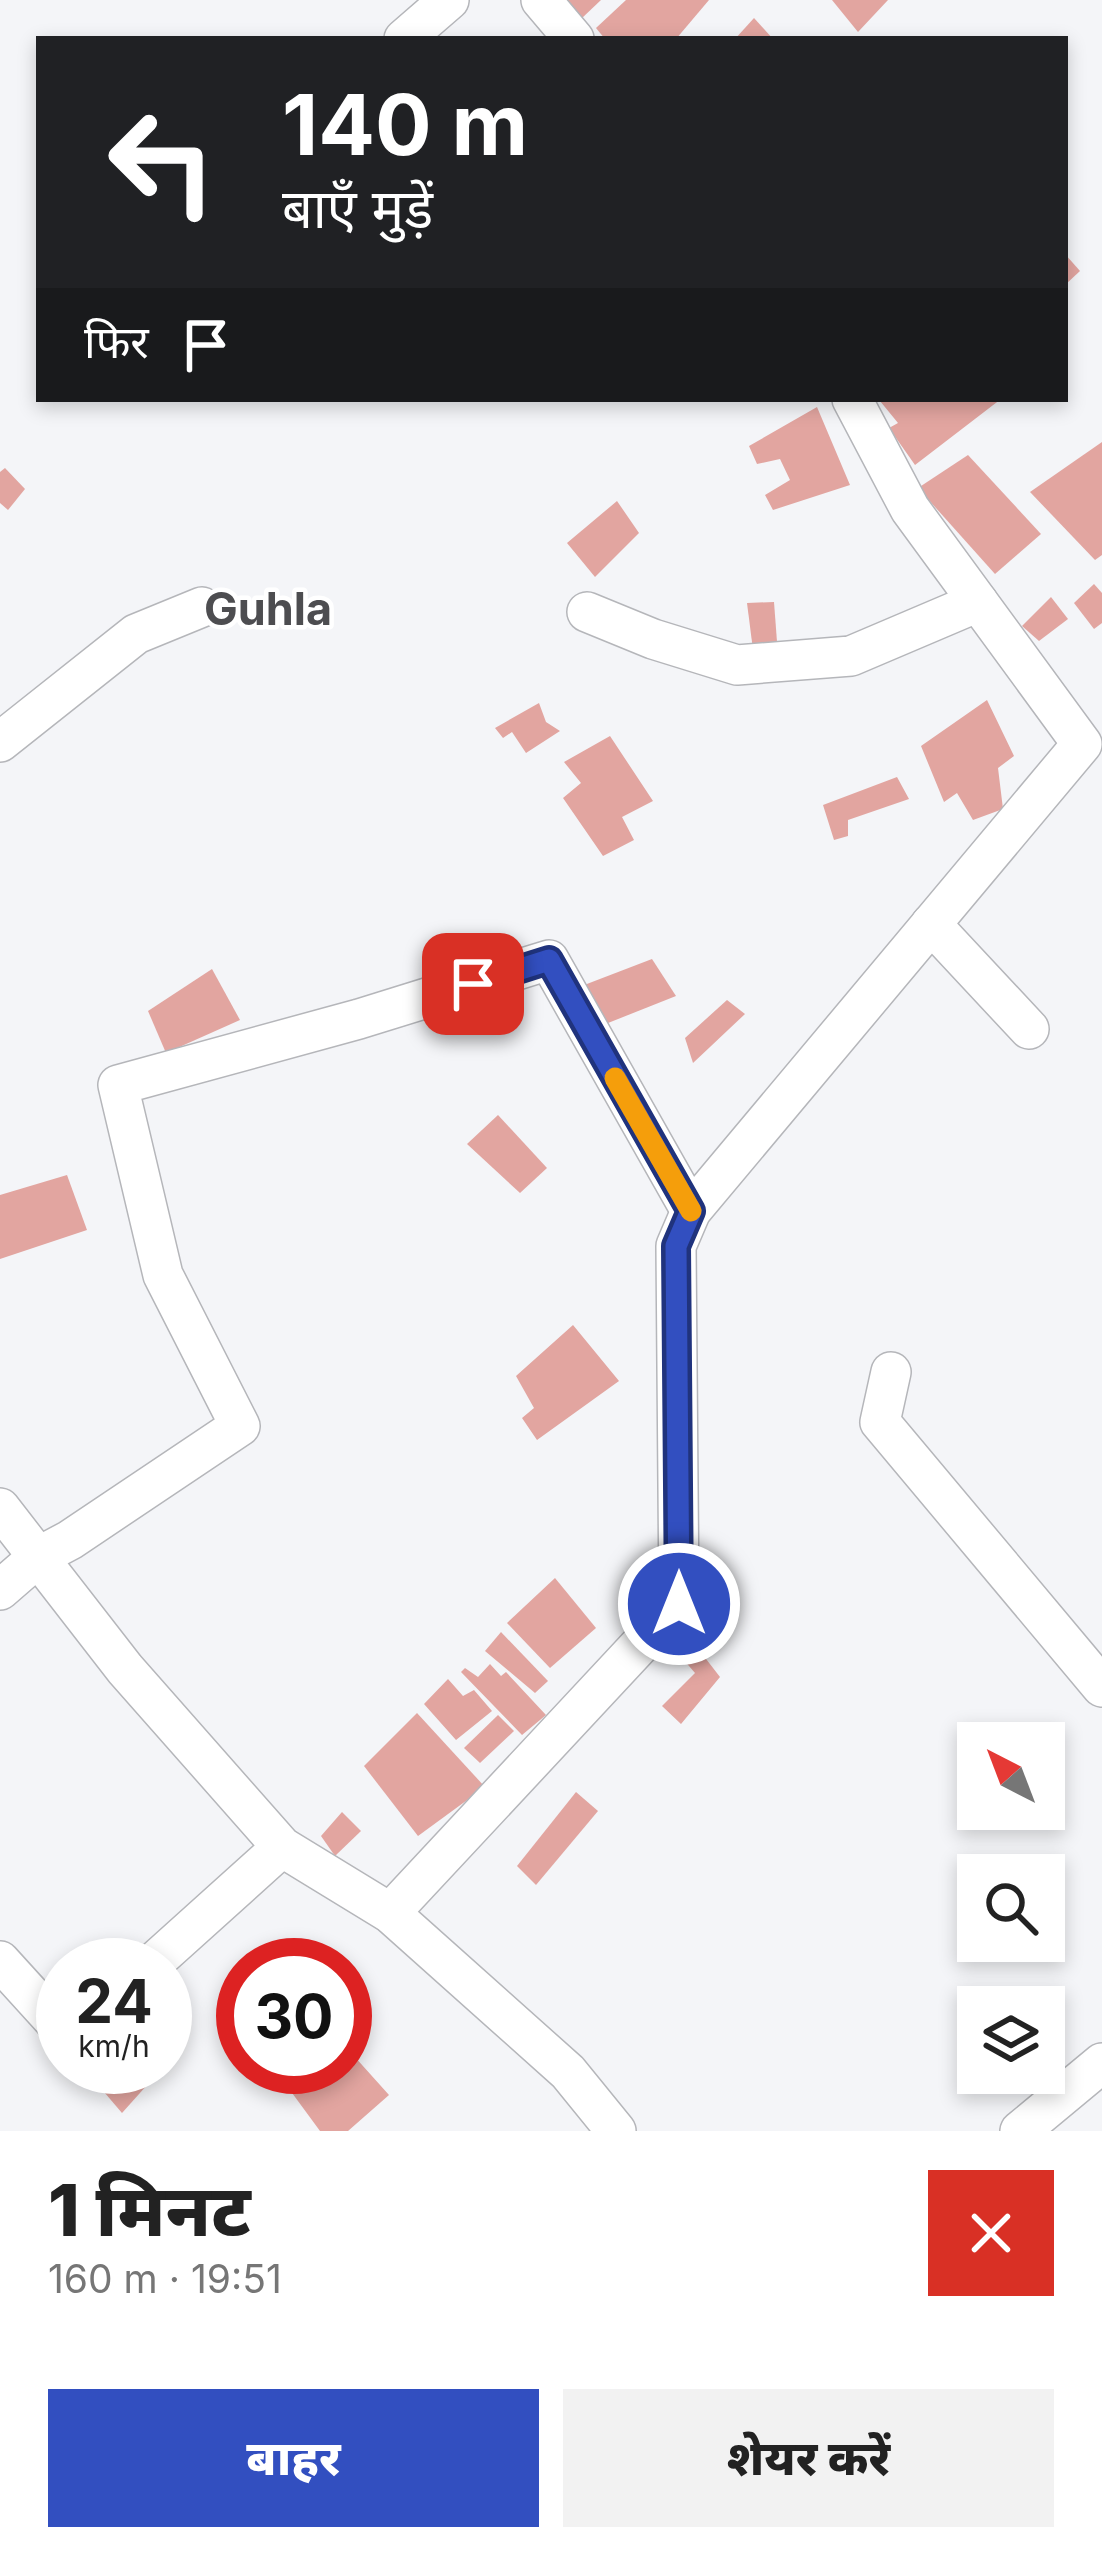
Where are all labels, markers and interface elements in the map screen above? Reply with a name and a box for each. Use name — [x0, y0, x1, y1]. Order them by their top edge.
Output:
text: 140 m — [282, 74, 528, 175]
icon: left — [84, 84, 240, 240]
text: बाएँ मुड़ें — [282, 176, 433, 241]
icon: arrive — [173, 312, 239, 378]
text: फिर — [84, 314, 149, 369]
district label: Guhla — [204, 581, 332, 636]
pin — [422, 933, 524, 1035]
icon: arrive — [440, 951, 506, 1017]
position arrow — [616, 1541, 742, 1667]
north arrow — [957, 1722, 1065, 1830]
map controls — [957, 1722, 1065, 2094]
button: search — [957, 1854, 1065, 1962]
speed limit sign: 30 — [216, 1938, 372, 2094]
text: 24 — [75, 1965, 153, 2037]
button: layers — [957, 1986, 1065, 2094]
text: km/h — [78, 2028, 150, 2064]
text: 1 मिनट — [48, 2166, 251, 2253]
button: close — [928, 2170, 1054, 2296]
text: 160 m · 19:51 — [48, 2255, 282, 2302]
button: बाहर — [48, 2389, 539, 2527]
button: शेयर करें — [563, 2389, 1054, 2527]

